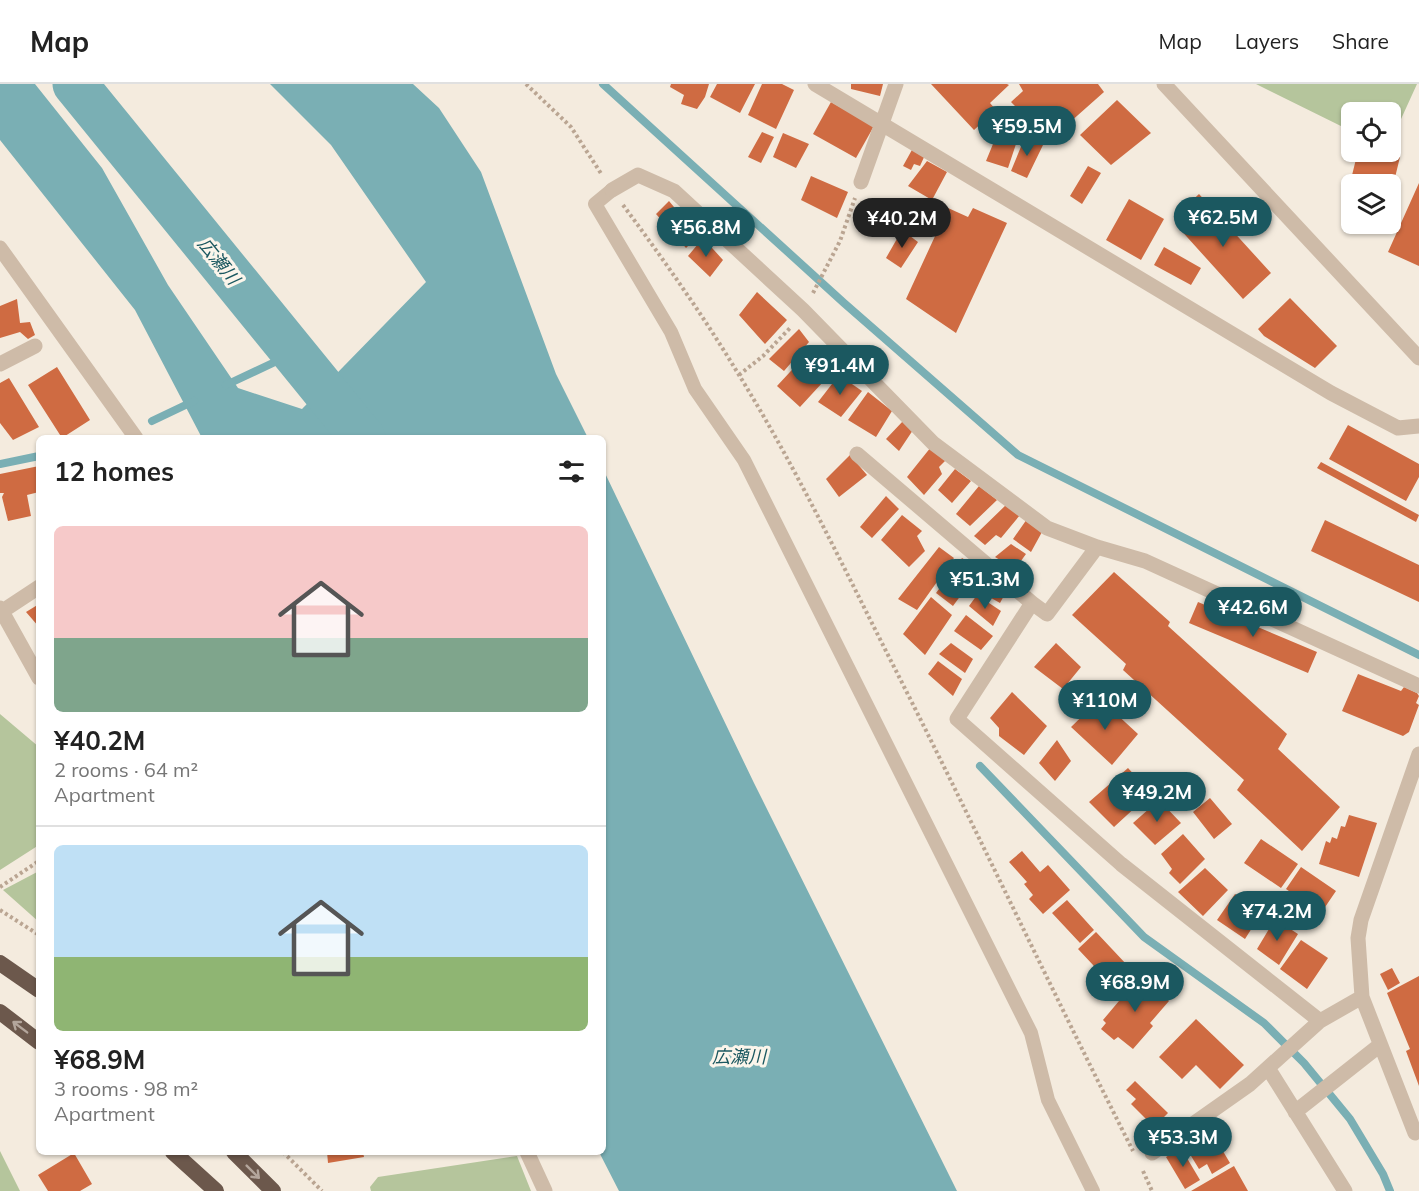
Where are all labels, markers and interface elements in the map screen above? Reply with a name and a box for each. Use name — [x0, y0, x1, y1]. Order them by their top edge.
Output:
text: Map — [30, 24, 89, 59]
text: Map — [1159, 28, 1202, 54]
text: Layers — [1235, 28, 1299, 54]
text: Share — [1332, 28, 1389, 54]
map controls — [1341, 102, 1401, 234]
button: locate — [1341, 102, 1401, 162]
pin: ¥59.5M — [978, 106, 1076, 157]
text: ¥59.5M — [992, 113, 1062, 138]
button: layers — [1341, 174, 1401, 234]
pin: ¥62.5M — [1174, 197, 1272, 248]
pin: ¥40.2M — [853, 198, 951, 249]
text: ¥62.5M — [1188, 204, 1258, 229]
text: ¥40.2M — [867, 205, 937, 230]
pin: ¥56.8M — [657, 207, 755, 258]
text: ¥56.8M — [671, 214, 741, 239]
water label: 広瀬川 — [193, 233, 246, 291]
pin: ¥91.4M — [791, 345, 889, 396]
text: ¥91.4M — [805, 352, 875, 377]
text: 12 homes — [54, 455, 174, 488]
icon: filters — [555, 455, 588, 488]
pin: ¥51.3M — [936, 559, 1034, 610]
icon: home — [267, 565, 375, 673]
text: ¥51.3M — [950, 566, 1020, 591]
pin: ¥42.6M — [1204, 587, 1302, 638]
text: ¥42.6M — [1218, 594, 1288, 619]
pin: ¥110M — [1063, 680, 1147, 731]
text: ¥110M — [1072, 687, 1138, 712]
text: ¥40.2M — [54, 724, 145, 757]
text: 2 rooms · 64 m² — [54, 757, 198, 782]
pin: ¥49.2M — [1108, 772, 1206, 823]
text: ¥49.2M — [1122, 779, 1192, 804]
text: Apartment — [54, 782, 155, 807]
icon: home — [267, 884, 375, 992]
pin: ¥74.2M — [1228, 891, 1326, 942]
text: ¥74.2M — [1242, 898, 1312, 923]
pin: ¥68.9M — [1086, 962, 1184, 1013]
text: ¥68.9M — [1100, 969, 1170, 994]
one-way arrow — [12, 1020, 28, 1033]
text: ¥68.9M — [54, 1043, 145, 1076]
water label: 広瀬川 — [712, 1045, 768, 1068]
text: 3 rooms · 98 m² — [54, 1076, 198, 1101]
text: Apartment — [54, 1101, 155, 1126]
pin: ¥53.3M — [1134, 1117, 1232, 1168]
text: ¥53.3M — [1148, 1124, 1218, 1149]
one-way arrow — [246, 1164, 261, 1179]

